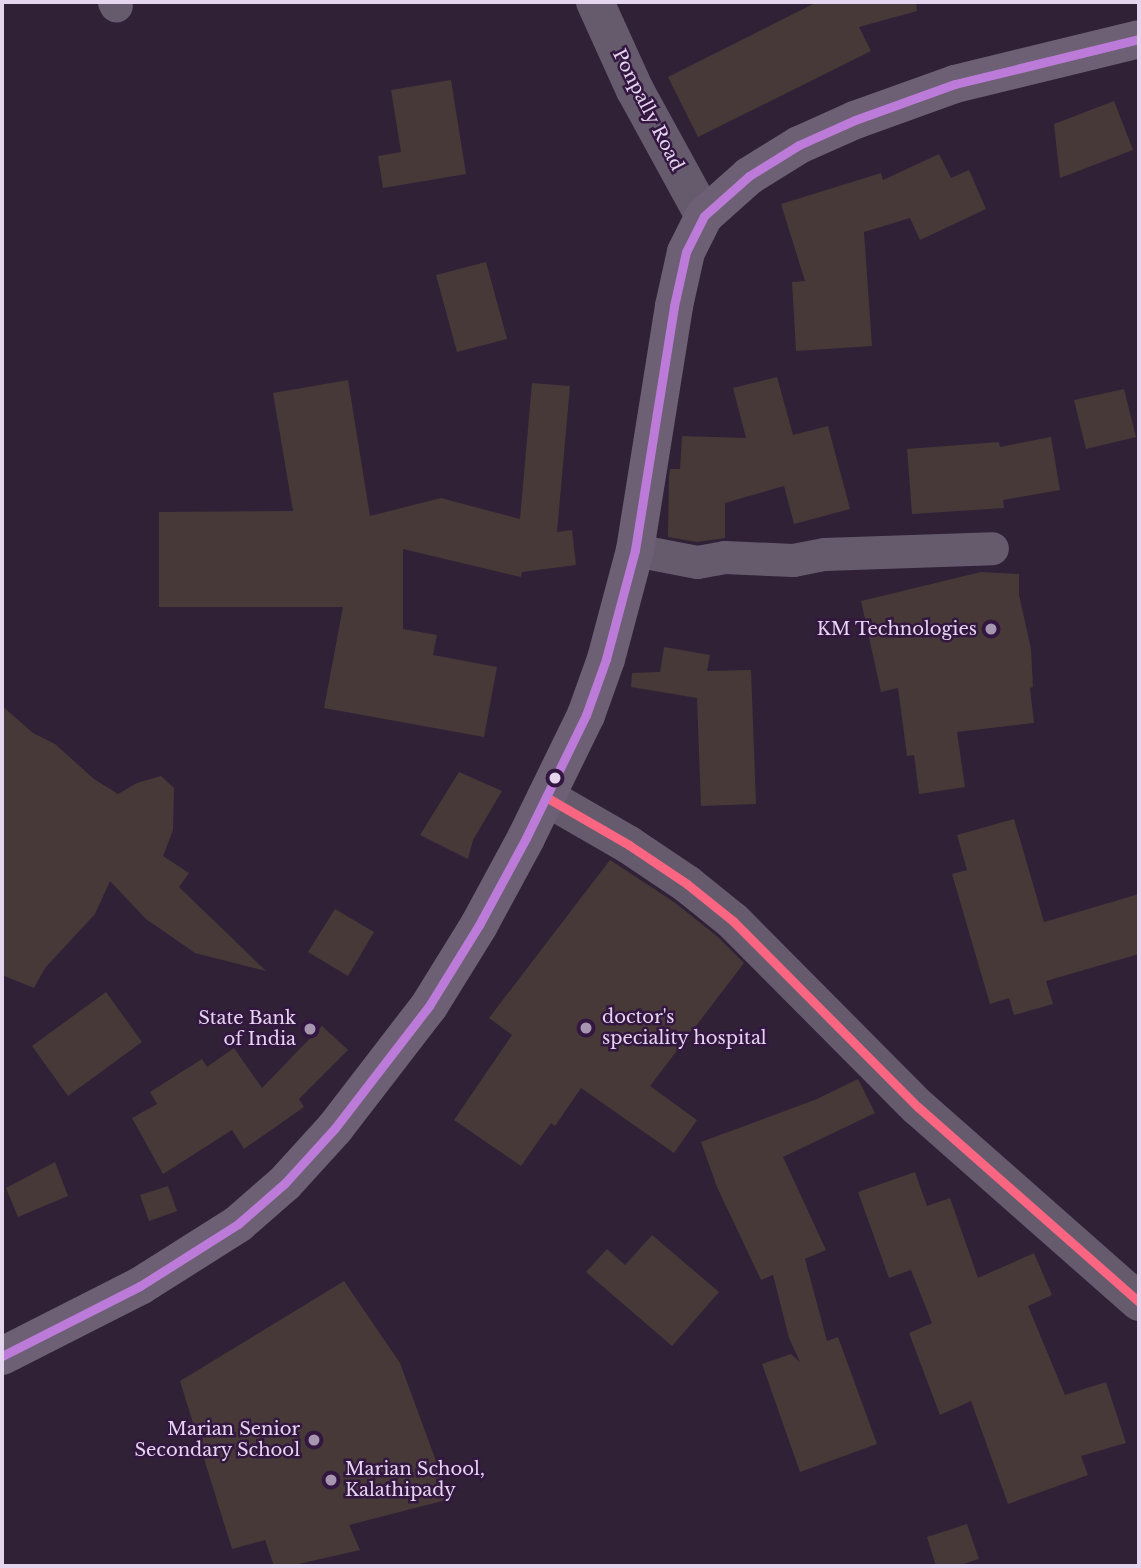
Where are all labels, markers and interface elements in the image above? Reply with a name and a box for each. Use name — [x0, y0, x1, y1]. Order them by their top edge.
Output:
street label: Ponpally Road — [608, 45, 688, 175]
place label: KM Technologies — [816, 618, 977, 640]
marker: KM Technologies — [983, 621, 999, 637]
unlabelled marker — [548, 771, 562, 785]
place label: doctor's speciality hospital — [602, 1007, 767, 1050]
place label: State Bank of India — [198, 1008, 296, 1050]
marker: doctor's speciality hospital — [576, 1018, 596, 1038]
marker: State Bank of India — [302, 1021, 318, 1037]
place label: Marian Senior Secondary School — [134, 1419, 300, 1462]
marker: Marian Senior Secondary School — [306, 1432, 322, 1448]
place label: Marian School, Kalathipady — [345, 1459, 485, 1502]
marker: Marian School, Kalathipady — [323, 1472, 339, 1488]

